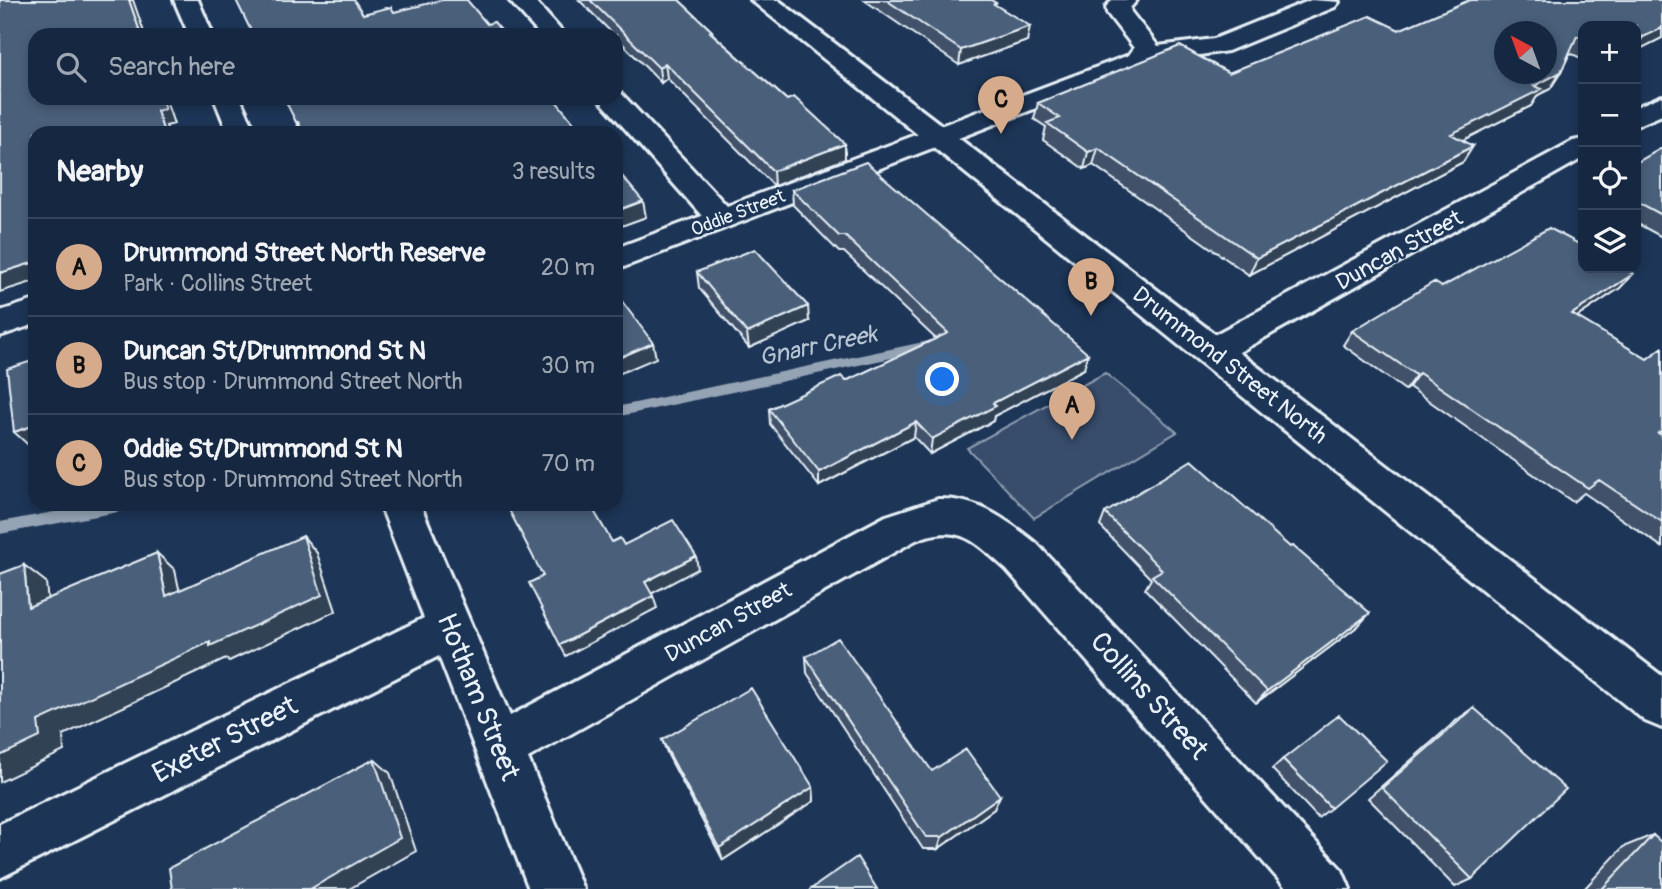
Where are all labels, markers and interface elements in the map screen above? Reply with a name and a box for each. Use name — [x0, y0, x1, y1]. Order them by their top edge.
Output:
north arrow — [1494, 21, 1557, 84]
map controls — [1578, 21, 1641, 273]
button: + — [1578, 21, 1641, 84]
search box — [28, 28, 623, 105]
icon: search — [52, 48, 90, 86]
text: Search here — [108, 51, 235, 83]
pin: C — [978, 76, 1024, 134]
button: − — [1578, 84, 1641, 147]
button: locate — [1578, 147, 1641, 210]
text: Nearby — [56, 153, 143, 190]
text: 3 results — [512, 157, 595, 186]
street label: Oddie Street — [687, 184, 789, 242]
street label: Duncan Street — [1330, 203, 1468, 297]
button: layers — [1578, 210, 1641, 273]
text: Drummond Street North Reserve — [123, 237, 485, 269]
text: A — [72, 253, 86, 282]
text: 20 m — [541, 253, 595, 282]
pin: B — [1068, 258, 1114, 316]
text: Park · Collins Street — [123, 269, 312, 298]
street label: Drummond Street North — [1127, 280, 1333, 450]
water label: Gnarr Creek — [757, 319, 881, 373]
text: Duncan St/Drummond St N — [123, 335, 426, 367]
text: B — [72, 351, 86, 380]
text: 30 m — [541, 351, 595, 380]
your location — [925, 362, 959, 396]
text: Bus stop · Drummond Street North — [123, 367, 463, 396]
pin: A — [1049, 382, 1095, 440]
text: Oddie St/Drummond St N — [123, 433, 403, 465]
text: C — [72, 449, 86, 478]
text: 70 m — [542, 449, 595, 478]
text: Bus stop · Drummond Street North — [123, 465, 463, 494]
street label: Duncan Street — [659, 575, 797, 669]
street label: Hotham Street — [429, 608, 528, 786]
street label: Collins Street — [1082, 625, 1216, 768]
street label: Exeter Street — [147, 688, 304, 791]

